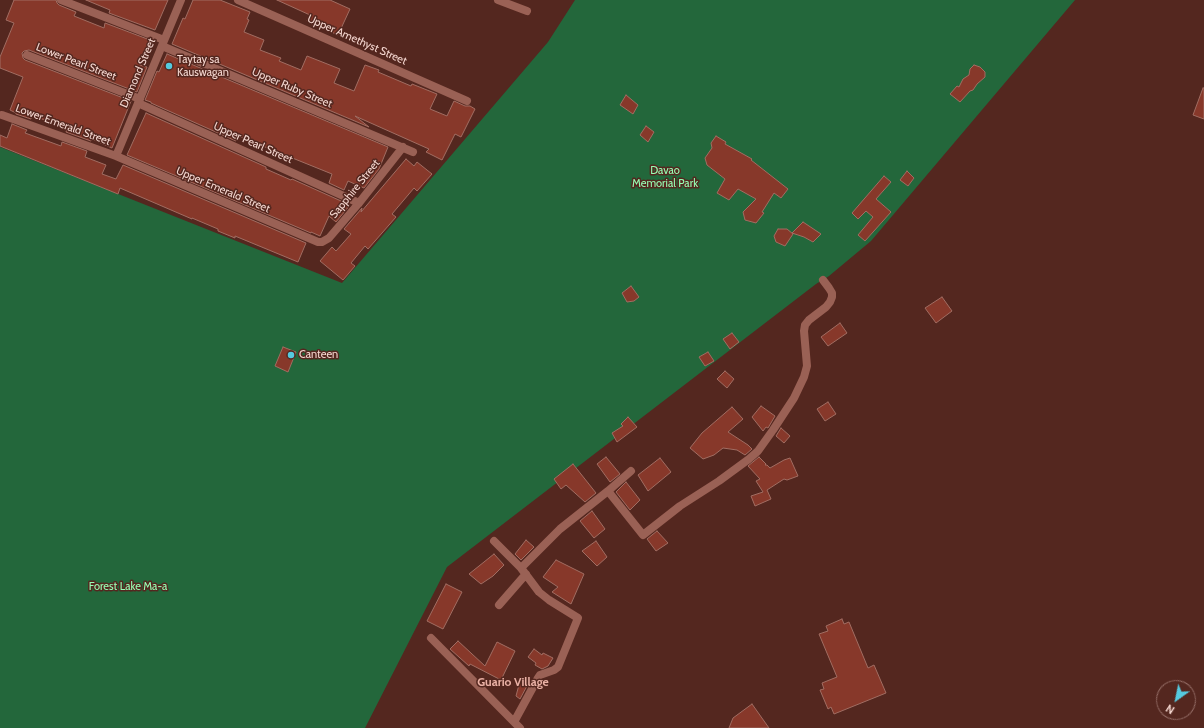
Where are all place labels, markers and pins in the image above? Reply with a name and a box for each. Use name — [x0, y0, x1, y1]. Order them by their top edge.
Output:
place label: Taytay sa Kauswagan — [177, 53, 229, 79]
marker: Taytay sa Kauswagan — [164, 61, 174, 71]
place label: Canteen — [299, 348, 338, 362]
marker: Canteen — [286, 350, 296, 360]

